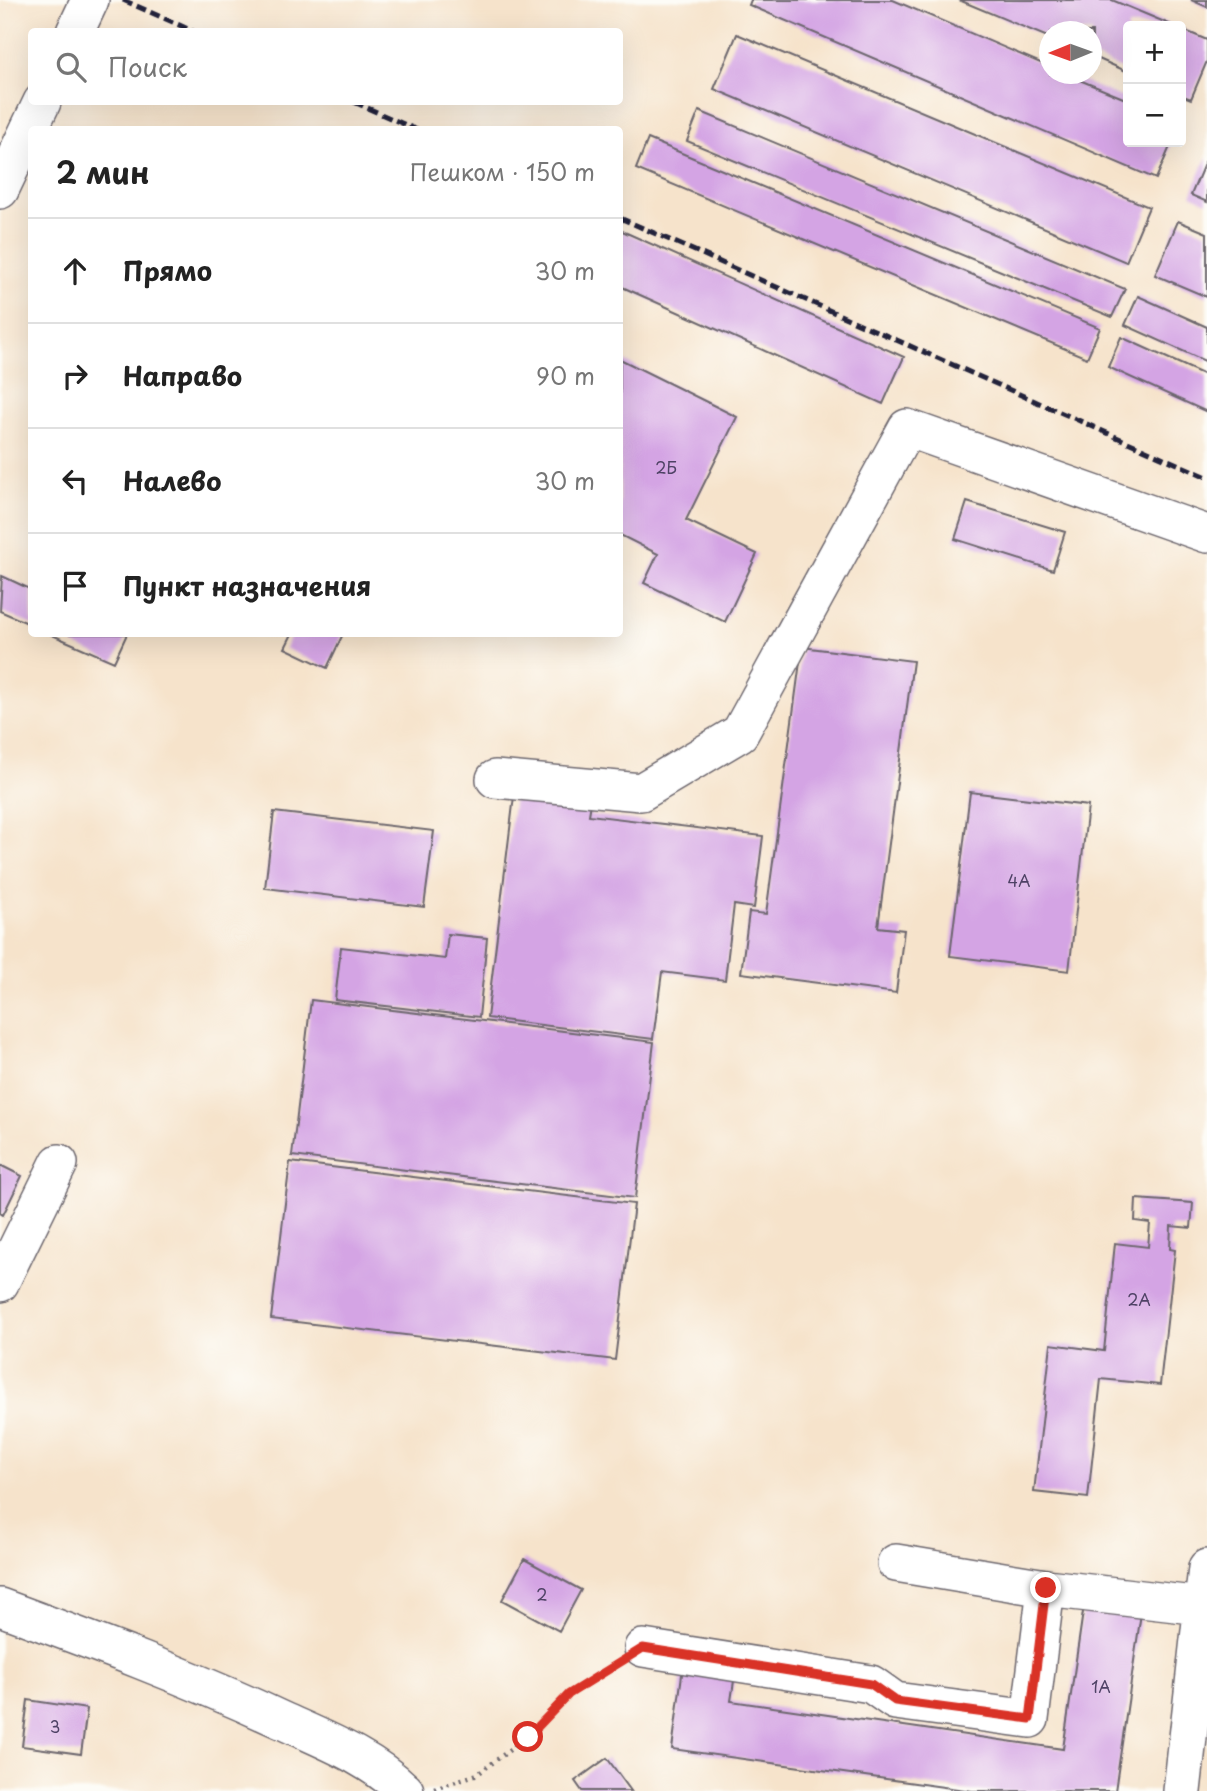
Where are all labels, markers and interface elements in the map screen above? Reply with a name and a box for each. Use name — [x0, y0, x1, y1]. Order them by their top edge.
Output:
north arrow — [1039, 21, 1102, 84]
map controls — [1123, 21, 1186, 147]
button: + — [1123, 21, 1186, 84]
search box — [28, 28, 623, 105]
text: Поиск — [108, 47, 187, 86]
icon: search — [52, 48, 90, 86]
button: − — [1123, 84, 1186, 147]
text: 2 мин — [56, 149, 150, 194]
text: Пешком · 150 m — [410, 154, 595, 189]
text: Прямо — [123, 251, 212, 290]
icon: ahead — [56, 252, 94, 290]
text: 30 m — [534, 253, 595, 288]
text: Направо — [123, 356, 242, 395]
icon: right — [56, 357, 94, 395]
text: 90 m — [536, 358, 595, 393]
house number: 2Б — [655, 455, 677, 479]
text: Налево — [123, 461, 221, 500]
icon: left — [56, 462, 94, 500]
text: 30 m — [534, 463, 595, 498]
text: Пункт назначения — [123, 566, 371, 605]
icon: arrive — [56, 567, 94, 605]
house number: 4А — [1008, 868, 1030, 892]
house number: 2А — [1127, 1287, 1151, 1311]
route end — [1030, 1572, 1061, 1603]
house number: 2 — [536, 1582, 548, 1606]
house number: 1А — [1091, 1674, 1111, 1698]
house number: 3 — [50, 1714, 60, 1738]
route start — [512, 1721, 543, 1752]

